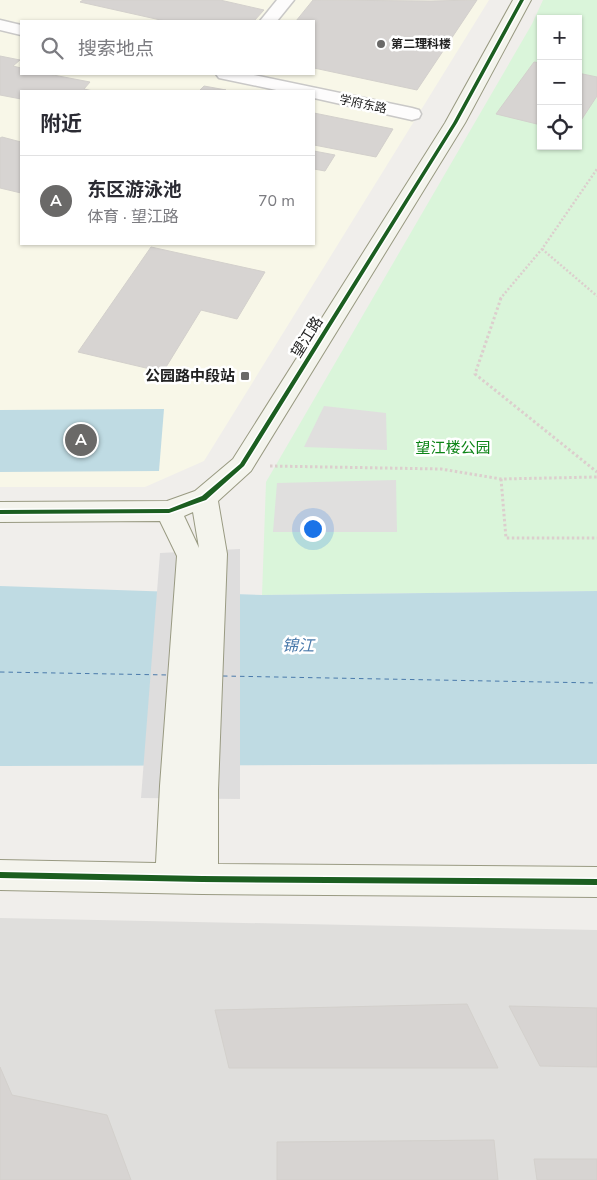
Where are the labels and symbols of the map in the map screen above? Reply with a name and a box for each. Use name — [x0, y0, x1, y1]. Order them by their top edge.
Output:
place label: 第二理科楼 — [391, 36, 451, 52]
marker: 第二理科楼 — [375, 38, 387, 50]
street label: 学府东路 — [338, 91, 388, 117]
street label: 望江路 — [287, 313, 327, 361]
place label: 公园路中段站 — [145, 366, 235, 386]
marker: 公园路中段站 — [239, 370, 251, 382]
pin: A — [65, 421, 97, 459]
park label: 望江楼公园 — [415, 438, 491, 458]
your location — [300, 516, 326, 542]
water label: 锦江 — [282, 635, 316, 657]

